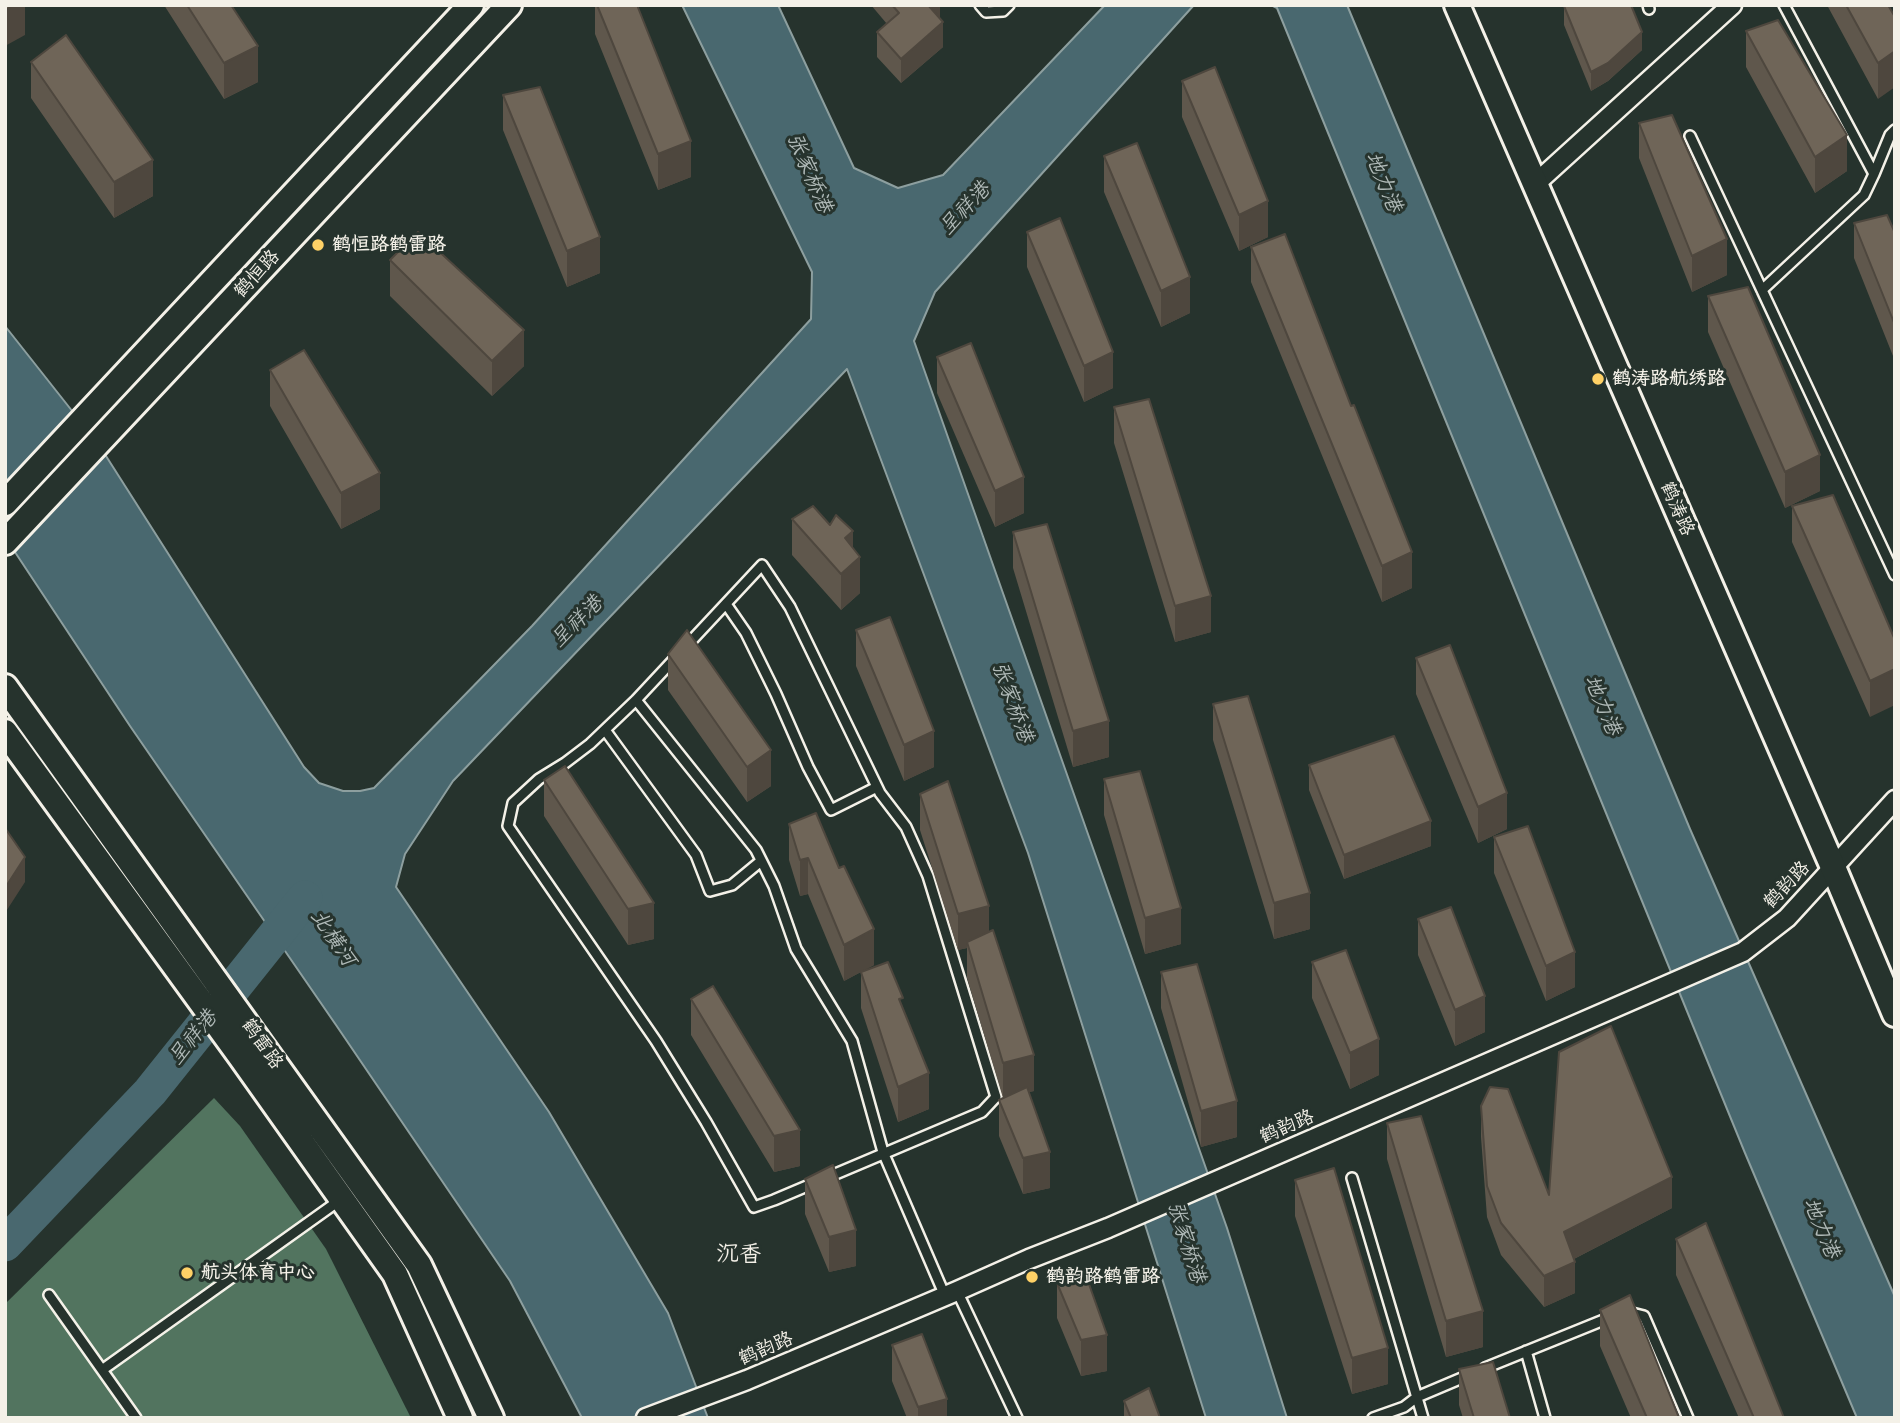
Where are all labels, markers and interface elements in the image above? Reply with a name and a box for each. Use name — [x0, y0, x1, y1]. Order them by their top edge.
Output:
water label: 张家桥港 — [781, 129, 837, 217]
water label: 地力港 — [1359, 148, 1407, 216]
water label: 呈祥港 — [934, 177, 996, 241]
place label: 鹤恒路鹤雷路 — [332, 234, 446, 256]
marker: 鹤恒路鹤雷路 — [310, 237, 326, 253]
street label: 鹤恒路 — [229, 245, 285, 303]
place label: 鹤涛路航绣路 — [1612, 368, 1726, 390]
marker: 鹤涛路航绣路 — [1590, 371, 1606, 387]
street label: 鹤涛路 — [1655, 478, 1699, 540]
water label: 呈祥港 — [546, 591, 608, 653]
water label: 张家桥港 — [986, 658, 1038, 746]
water label: 地力港 — [1578, 671, 1626, 739]
street label: 鹤韵路 — [1759, 857, 1815, 913]
water label: 北横河 — [305, 905, 361, 971]
water label: 呈祥港 — [163, 1006, 223, 1070]
street label: 鹤雷路 — [236, 1014, 288, 1074]
street label: 鹤韵路 — [1256, 1105, 1318, 1149]
water label: 地力港 — [1797, 1194, 1845, 1262]
water label: 张家桥港 — [1162, 1198, 1210, 1286]
district label: 沉香 — [716, 1241, 762, 1269]
place label: 航头体育中心 — [201, 1262, 315, 1284]
marker: 航头体育中心 — [179, 1265, 195, 1281]
place label: 鹤韵路鹤雷路 — [1046, 1266, 1160, 1288]
marker: 鹤韵路鹤雷路 — [1024, 1269, 1040, 1285]
street label: 鹤韵路 — [735, 1327, 797, 1371]

